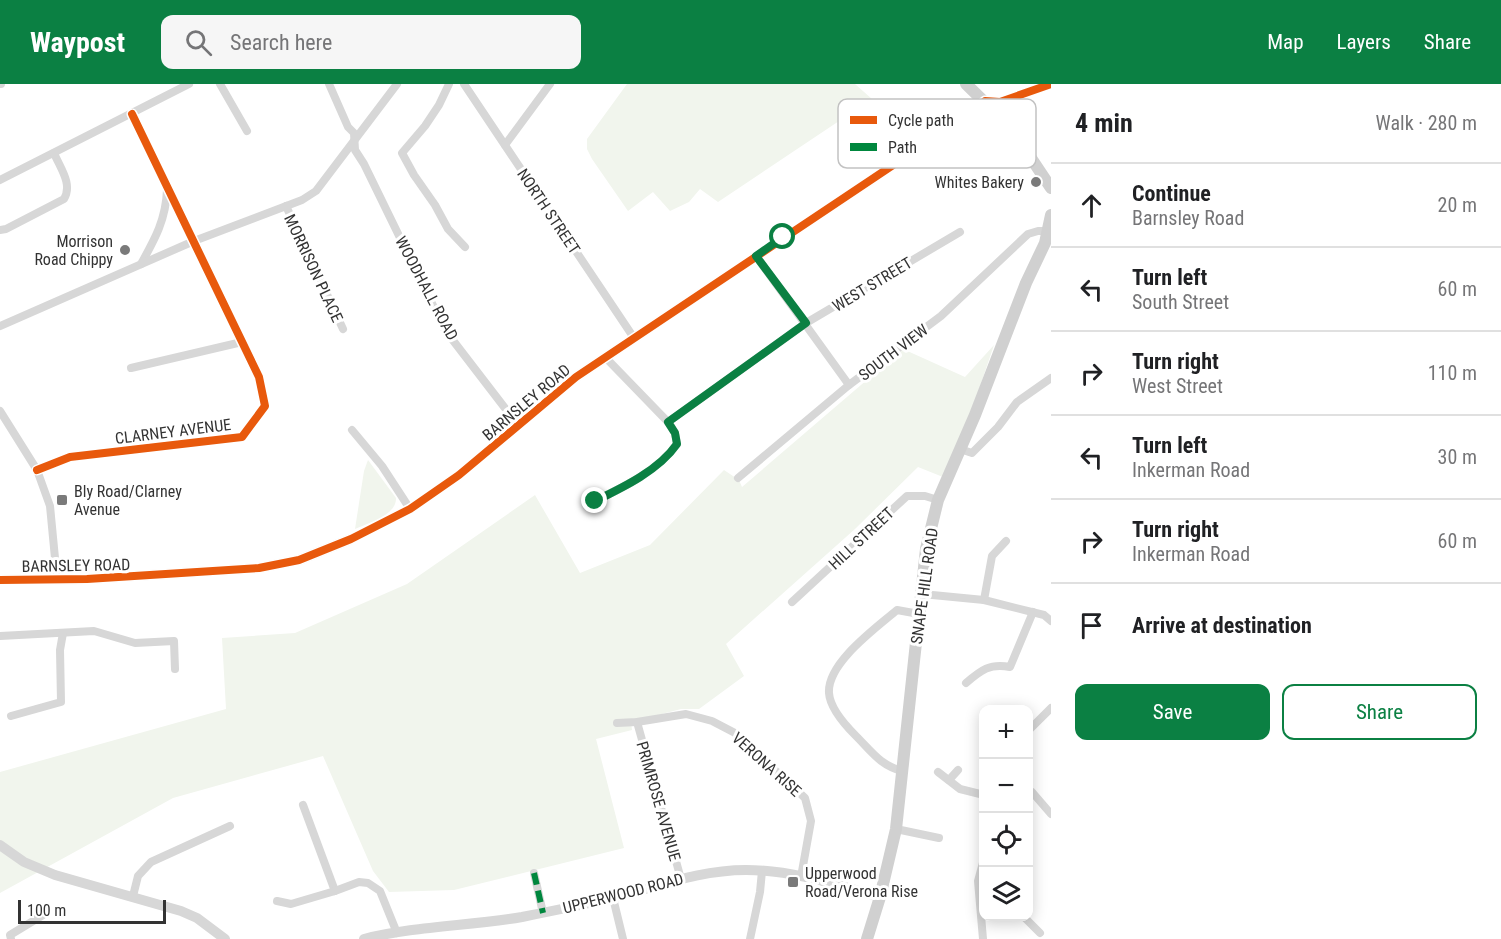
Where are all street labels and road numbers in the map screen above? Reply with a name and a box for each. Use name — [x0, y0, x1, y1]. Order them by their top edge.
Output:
street label: NORTH STREET — [513, 165, 584, 258]
street label: MORRISON PLACE — [280, 211, 347, 325]
street label: WOODHALL ROAD — [391, 233, 462, 343]
street label: WEST STREET — [829, 253, 916, 316]
street label: SOUTH VIEW — [855, 320, 932, 385]
street label: BARNSLEY ROAD — [479, 360, 574, 445]
street label: CLARNEY AVENUE — [114, 415, 232, 448]
street label: HILL STREET — [825, 503, 898, 573]
street label: SNAPE HILL ROAD — [907, 527, 942, 645]
street label: BARNSLEY ROAD — [22, 555, 130, 576]
street label: VERONA RISE — [728, 728, 805, 800]
street label: PRIMROSE AVENUE — [632, 739, 685, 863]
street label: UPPERWOOD ROAD — [561, 869, 685, 918]

